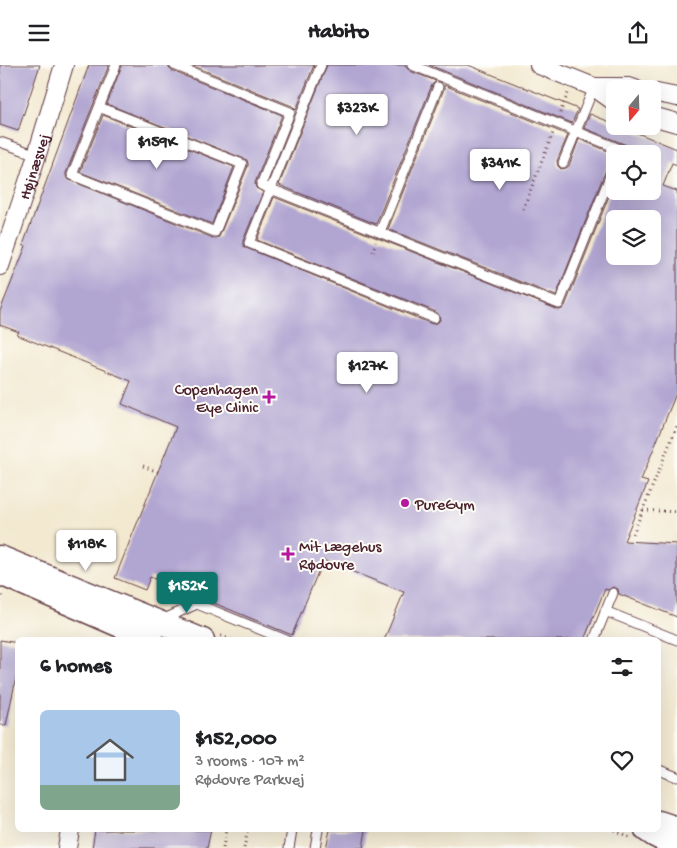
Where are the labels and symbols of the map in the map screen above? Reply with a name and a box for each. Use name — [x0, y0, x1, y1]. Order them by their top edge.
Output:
north arrow — [606, 80, 661, 135]
pin: $323K — [322, 93, 392, 136]
pin: $159K — [122, 127, 192, 170]
street label: Højnæsvej — [17, 132, 56, 203]
pin: $341K — [465, 149, 535, 191]
pin: $127K — [332, 351, 402, 394]
place label: Copenhagen Eye Clinic — [175, 382, 259, 419]
marker: Copenhagen Eye Clinic — [262, 390, 276, 404]
marker: PureGym — [399, 497, 411, 509]
place label: PureGym — [414, 497, 475, 516]
pin: $118K — [51, 529, 121, 572]
place label: Mit Lægehus Rødovre — [299, 539, 383, 576]
marker: Mit Lægehus Rødovre — [281, 547, 295, 561]
pin: $152K — [152, 571, 222, 614]

